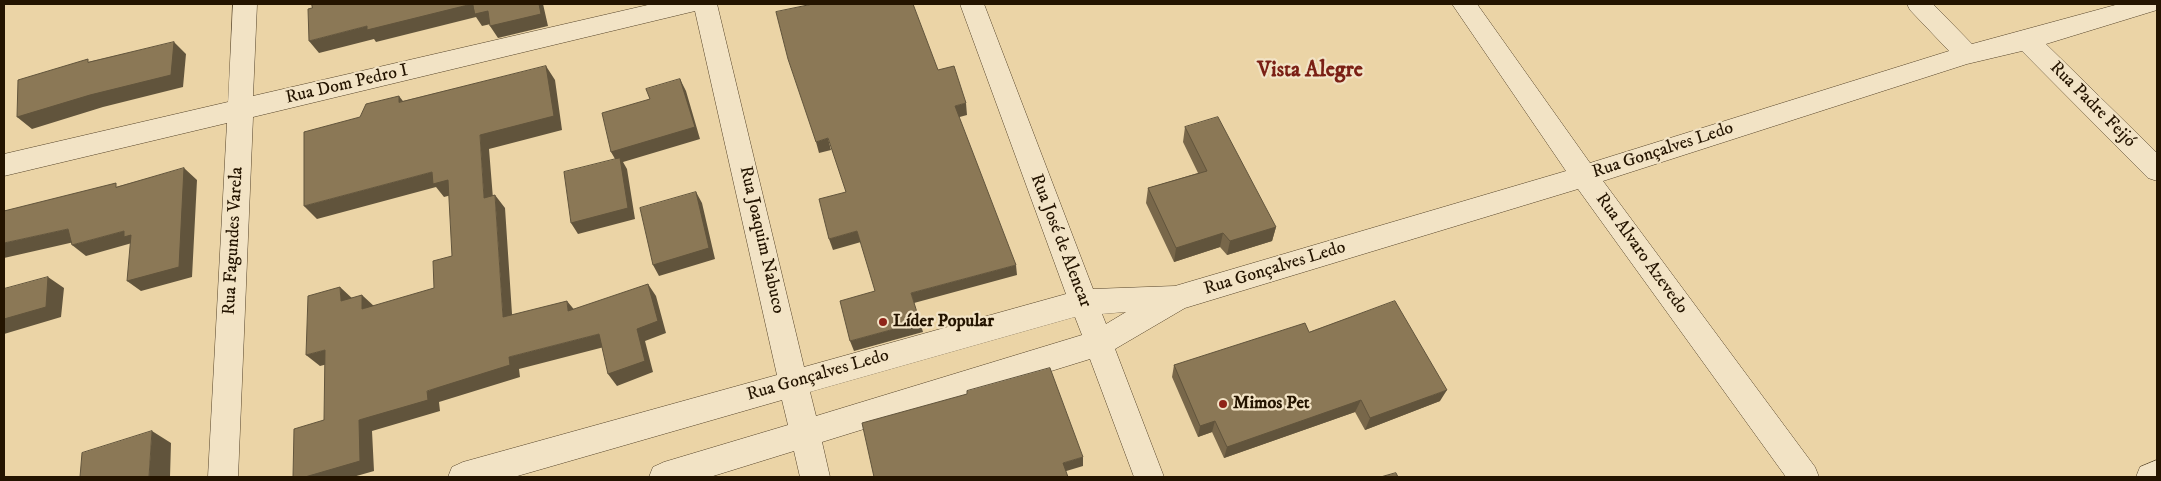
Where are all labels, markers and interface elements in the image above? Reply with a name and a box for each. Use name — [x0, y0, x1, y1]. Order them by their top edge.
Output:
street label: Rua Padre Feijó — [2044, 57, 2140, 153]
district label: Vista Alegre — [1257, 58, 1363, 84]
street label: Rua Dom Pedro I — [284, 60, 410, 110]
street label: Rua Gonçalves Ledo — [1590, 118, 1736, 184]
street label: Rua Joaquim Nabuco — [734, 164, 788, 316]
street label: Rua Fagundes Varela — [219, 166, 249, 316]
street label: Rua José de Alencar — [1025, 171, 1095, 311]
street label: Rua Alvaro Azevedo — [1590, 190, 1692, 318]
street label: Rua Gonçalves Ledo — [1202, 237, 1348, 301]
place label: Líder Popular — [893, 311, 994, 333]
marker: Líder Popular — [877, 316, 889, 328]
street label: Rua Gonçalves Ledo — [744, 345, 892, 407]
place label: Mimos Pet — [1233, 393, 1310, 415]
marker: Mimos Pet — [1217, 398, 1229, 410]

